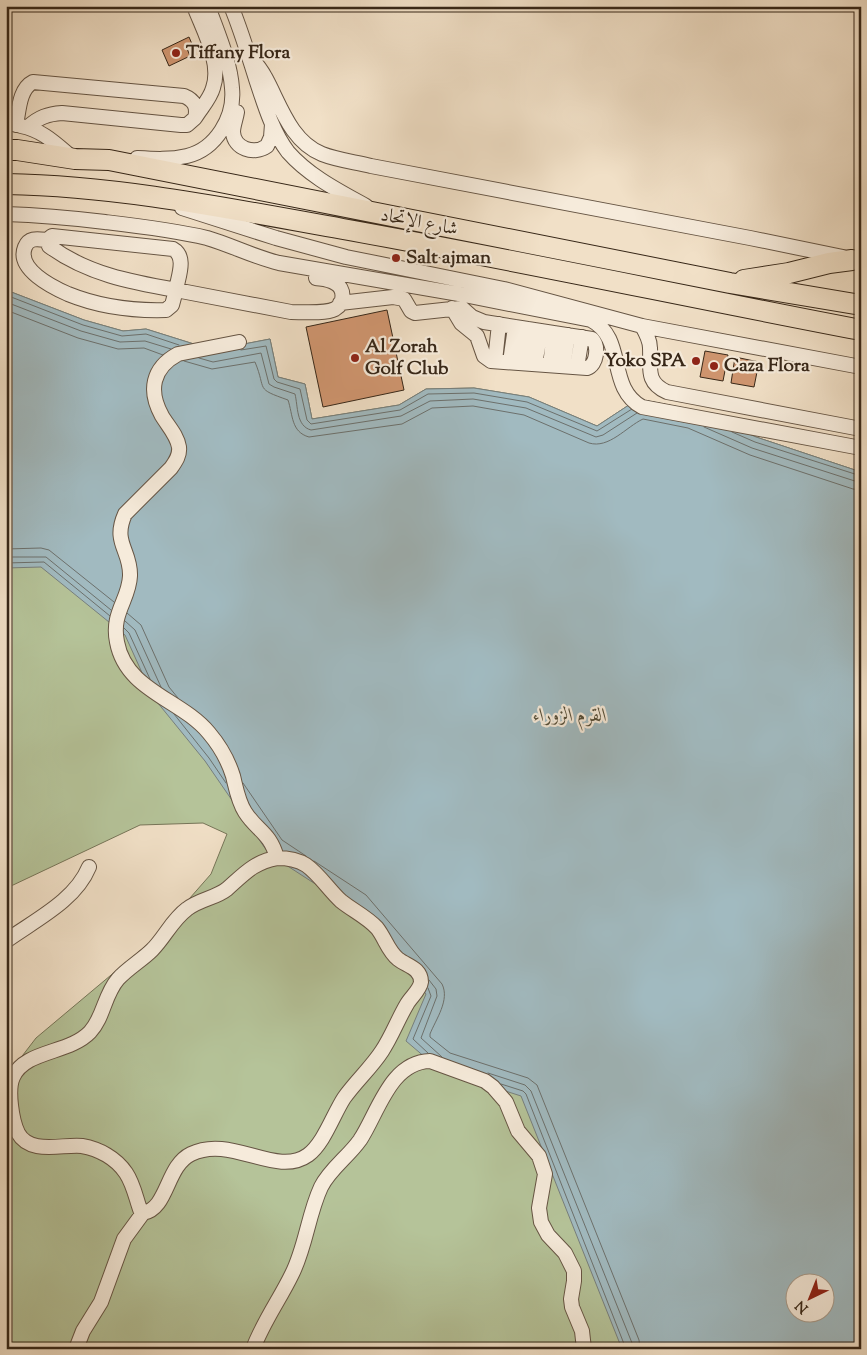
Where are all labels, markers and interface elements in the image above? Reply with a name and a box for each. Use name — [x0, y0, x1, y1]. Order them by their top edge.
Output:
place label: Tiffany Flora — [186, 40, 290, 67]
marker: Tiffany Flora — [170, 47, 182, 59]
street label: شارع الإتحاد — [378, 202, 460, 244]
place label: Salt ajman — [406, 245, 492, 272]
marker: Salt ajman — [390, 252, 402, 264]
place label: Al Zorah Golf Club — [365, 334, 449, 383]
place label: Yoko SPA — [604, 348, 687, 375]
marker: Al Zorah Golf Club — [349, 352, 361, 364]
place label: Caza Flora — [724, 353, 810, 380]
marker: Yoko SPA — [690, 355, 702, 367]
marker: Caza Flora — [708, 360, 720, 372]
park label: القرم الزوراء — [533, 703, 607, 731]
north arrow — [784, 1272, 834, 1322]
text: N — [792, 1295, 813, 1317]

